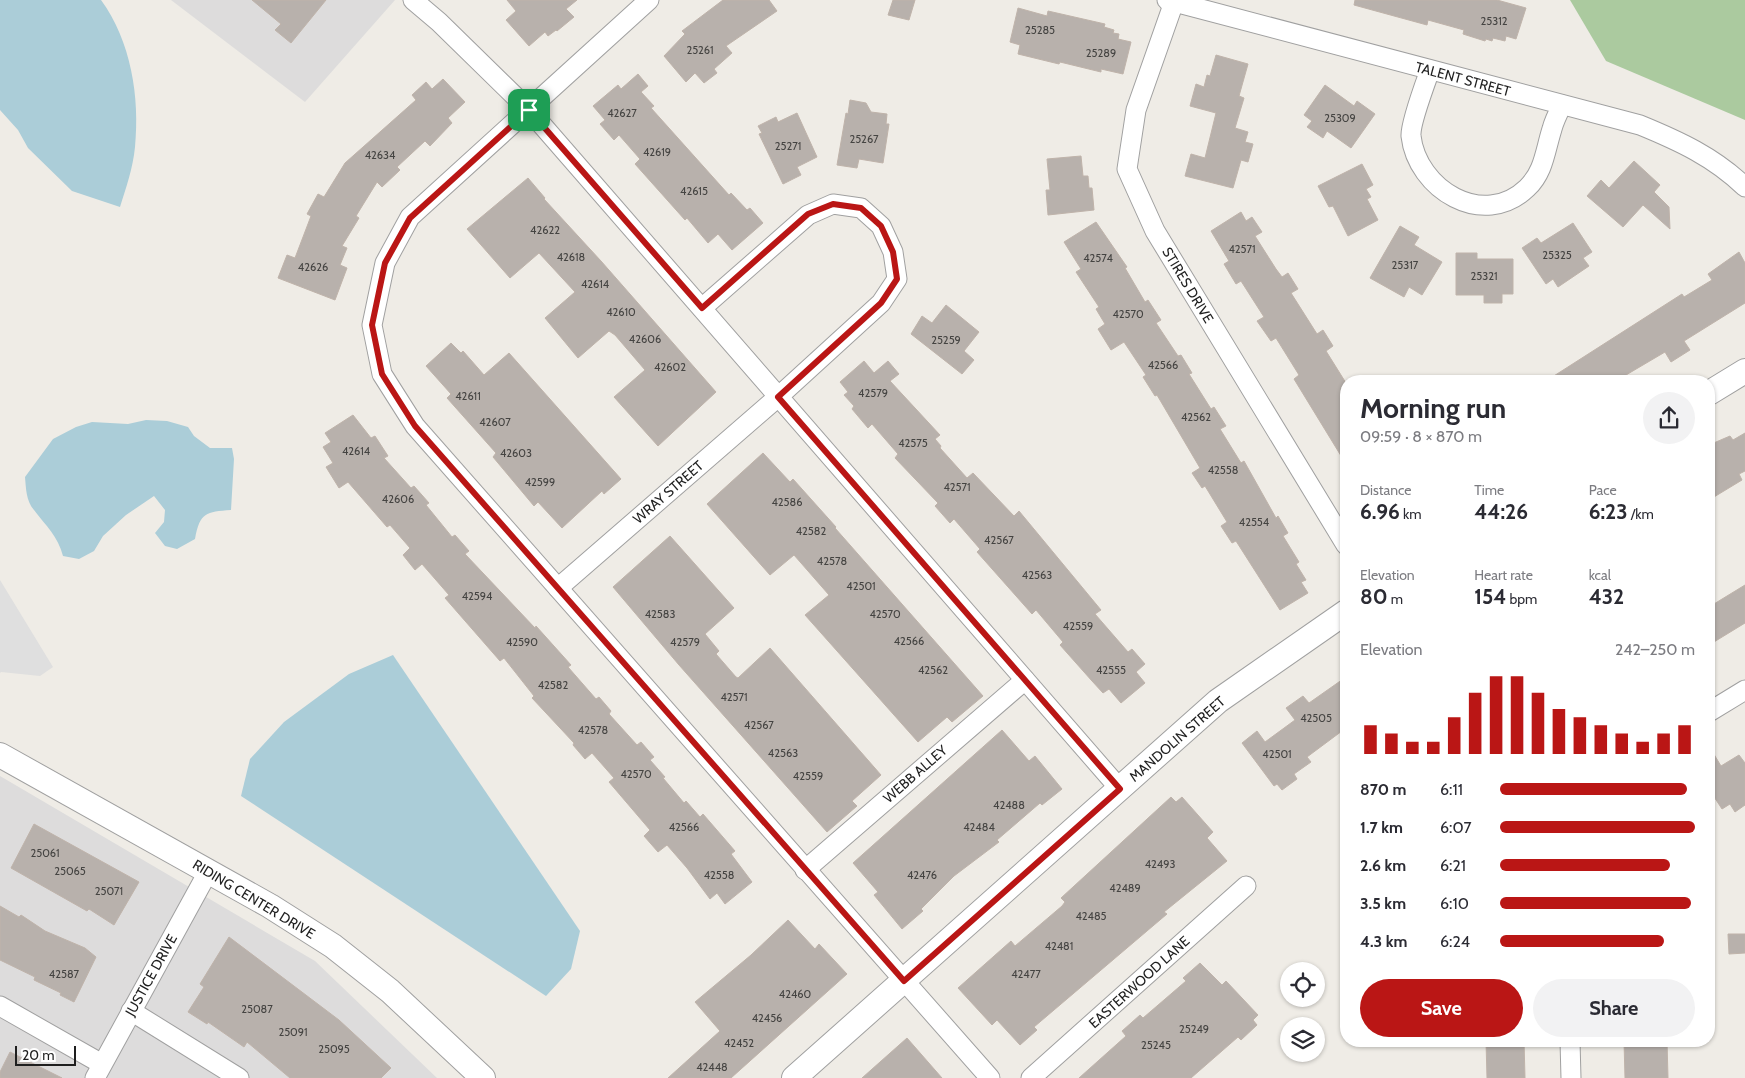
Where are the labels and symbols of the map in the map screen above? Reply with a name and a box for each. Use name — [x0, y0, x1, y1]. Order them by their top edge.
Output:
house number: 25312 — [1480, 14, 1508, 28]
house number: 25285 — [1025, 23, 1055, 37]
house number: 25261 — [686, 43, 714, 57]
house number: 25289 — [1086, 46, 1116, 60]
street label: TALENT STREET — [1414, 58, 1513, 100]
pin — [508, 89, 550, 131]
house number: 42627 — [607, 106, 637, 120]
house number: 25309 — [1324, 111, 1356, 125]
house number: 25267 — [849, 132, 879, 146]
house number: 25271 — [775, 139, 801, 153]
house number: 42619 — [643, 145, 671, 159]
house number: 42634 — [365, 148, 396, 162]
house number: 42615 — [680, 184, 708, 198]
house number: 42622 — [530, 223, 560, 237]
house number: 42571 — [1228, 242, 1256, 256]
street label: STIRES DRIVE — [1158, 244, 1218, 326]
house number: 25325 — [1542, 248, 1572, 262]
house number: 42618 — [557, 250, 585, 264]
house number: 42574 — [1083, 251, 1113, 265]
house number: 25317 — [1392, 258, 1419, 272]
house number: 42626 — [298, 260, 328, 274]
house number: 25321 — [1470, 269, 1498, 283]
house number: 42614 — [581, 277, 610, 291]
house number: 42610 — [606, 305, 636, 319]
house number: 42570 — [1112, 307, 1144, 321]
house number: 42606 — [629, 332, 661, 346]
house number: 25259 — [931, 333, 961, 347]
house number: 42566 — [1148, 358, 1178, 372]
house number: 42602 — [654, 360, 686, 374]
house number: 42579 — [858, 386, 888, 400]
house number: 42611 — [455, 389, 481, 403]
house number: 42562 — [1181, 410, 1211, 424]
house number: 42607 — [479, 415, 511, 429]
house number: 42575 — [898, 436, 928, 450]
house number: 42614 — [342, 444, 371, 458]
house number: 42603 — [500, 446, 532, 460]
street label: WRAY STREET — [629, 456, 707, 528]
house number: 42558 — [1208, 463, 1238, 477]
house number: 42599 — [525, 475, 555, 489]
house number: 42571 — [943, 480, 971, 494]
house number: 42606 — [382, 492, 414, 506]
house number: 42586 — [772, 495, 803, 509]
house number: 42554 — [1239, 515, 1270, 529]
house number: 42582 — [796, 524, 826, 538]
house number: 42567 — [984, 533, 1014, 547]
house number: 42578 — [817, 554, 847, 568]
house number: 42563 — [1022, 568, 1052, 582]
house number: 42501 — [846, 579, 876, 593]
house number: 42594 — [462, 589, 493, 603]
house number: 42583 — [645, 607, 675, 621]
house number: 42570 — [869, 607, 901, 621]
house number: 42559 — [1063, 619, 1093, 633]
house number: 42566 — [894, 634, 924, 648]
house number: 42590 — [506, 635, 538, 649]
house number: 42579 — [670, 635, 700, 649]
house number: 42562 — [918, 663, 948, 677]
house number: 42555 — [1096, 663, 1126, 677]
house number: 42582 — [538, 678, 568, 692]
house number: 42571 — [720, 690, 748, 704]
street label: MANDOLIN STREET — [1125, 692, 1229, 786]
house number: 42505 — [1300, 711, 1332, 725]
house number: 42567 — [744, 718, 774, 732]
house number: 42578 — [578, 723, 608, 737]
street label: WEBB ALLEY — [879, 741, 952, 807]
house number: 42563 — [768, 746, 798, 760]
house number: 42501 — [1262, 747, 1292, 761]
house number: 42570 — [620, 767, 652, 781]
house number: 42559 — [793, 769, 823, 783]
house number: 42488 — [993, 798, 1025, 812]
house number: 42566 — [669, 820, 699, 834]
house number: 42484 — [963, 820, 995, 834]
house number: 25061 — [30, 846, 60, 860]
street label: RIDING CENTER DRIVE — [189, 855, 319, 943]
house number: 42493 — [1145, 857, 1175, 871]
house number: 25065 — [54, 864, 86, 878]
house number: 42558 — [704, 868, 734, 882]
house number: 42476 — [907, 868, 937, 882]
house number: 42489 — [1109, 881, 1141, 895]
house number: 25071 — [95, 884, 123, 898]
house number: 42485 — [1075, 909, 1107, 923]
street label: JUSTICE DRIVE — [121, 931, 181, 1020]
street label: EASTERWOOD LANE — [1085, 932, 1193, 1032]
house number: 42481 — [1045, 939, 1073, 953]
house number: 42587 — [49, 967, 80, 981]
house number: 42477 — [1011, 967, 1041, 981]
house number: 42460 — [779, 987, 812, 1001]
house number: 25087 — [241, 1002, 273, 1016]
house number: 42456 — [752, 1011, 782, 1025]
house number: 25249 — [1179, 1022, 1209, 1036]
house number: 25091 — [278, 1025, 308, 1039]
house number: 42452 — [724, 1036, 754, 1050]
house number: 25245 — [1141, 1038, 1171, 1052]
house number: 25095 — [318, 1042, 350, 1056]
scale bar — [15, 1043, 76, 1066]
house number: 42448 — [696, 1060, 728, 1074]

